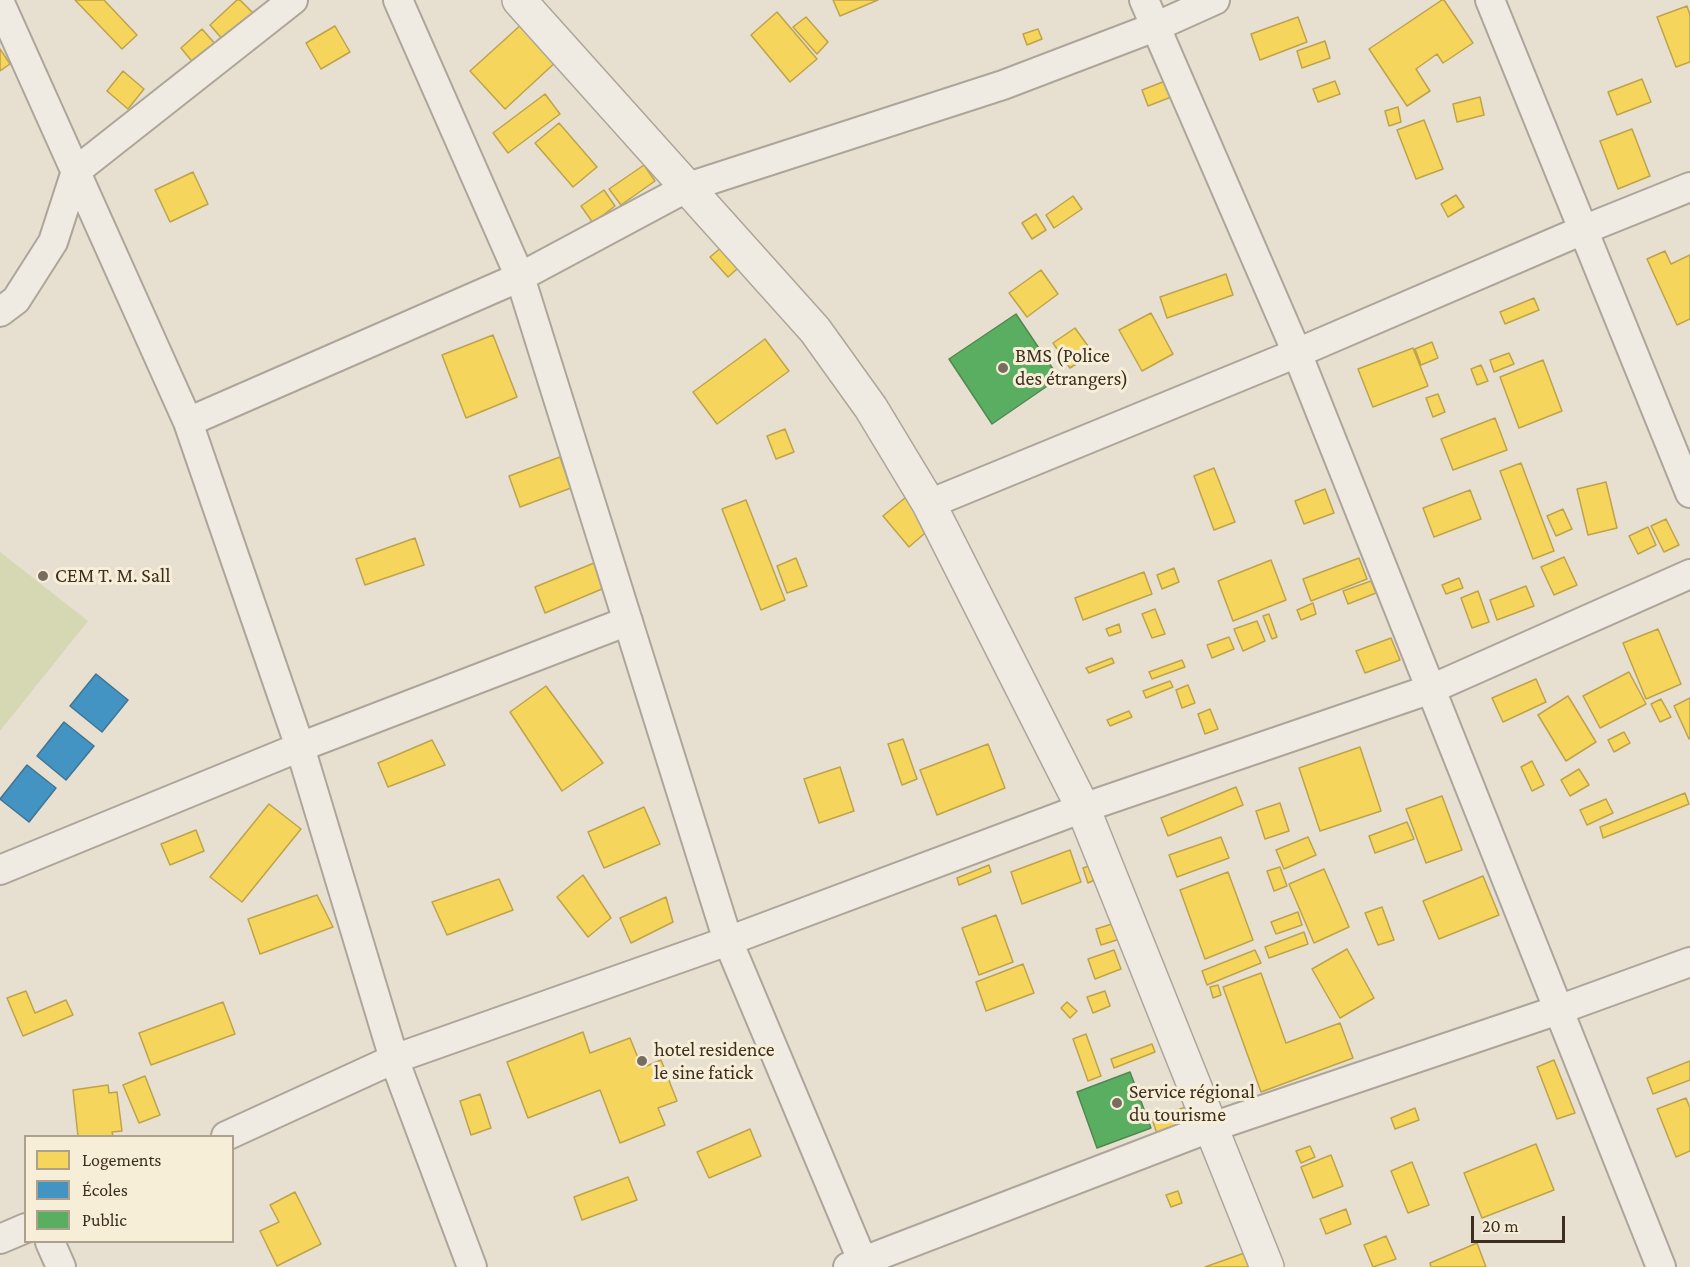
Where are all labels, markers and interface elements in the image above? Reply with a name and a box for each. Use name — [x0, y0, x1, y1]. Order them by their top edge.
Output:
place label: BMS (Police des étrangers) — [1015, 344, 1128, 391]
marker: BMS (Police des étrangers) — [996, 361, 1010, 375]
place label: CEM T. M. Sall — [55, 564, 170, 588]
marker: CEM T. M. Sall — [36, 569, 50, 583]
place label: hotel residence le sine fatick — [654, 1038, 775, 1085]
marker: hotel residence le sine fatick — [635, 1054, 649, 1068]
place label: Service régional du tourisme — [1129, 1080, 1255, 1127]
marker: Service régional du tourisme — [1110, 1096, 1124, 1110]
legend — [24, 1135, 234, 1243]
text: Logements — [82, 1150, 161, 1170]
text: Écoles — [82, 1180, 128, 1200]
scale bar — [1474, 1204, 1568, 1242]
text: Public — [82, 1210, 127, 1230]
text: 20 m — [1482, 1216, 1519, 1236]

